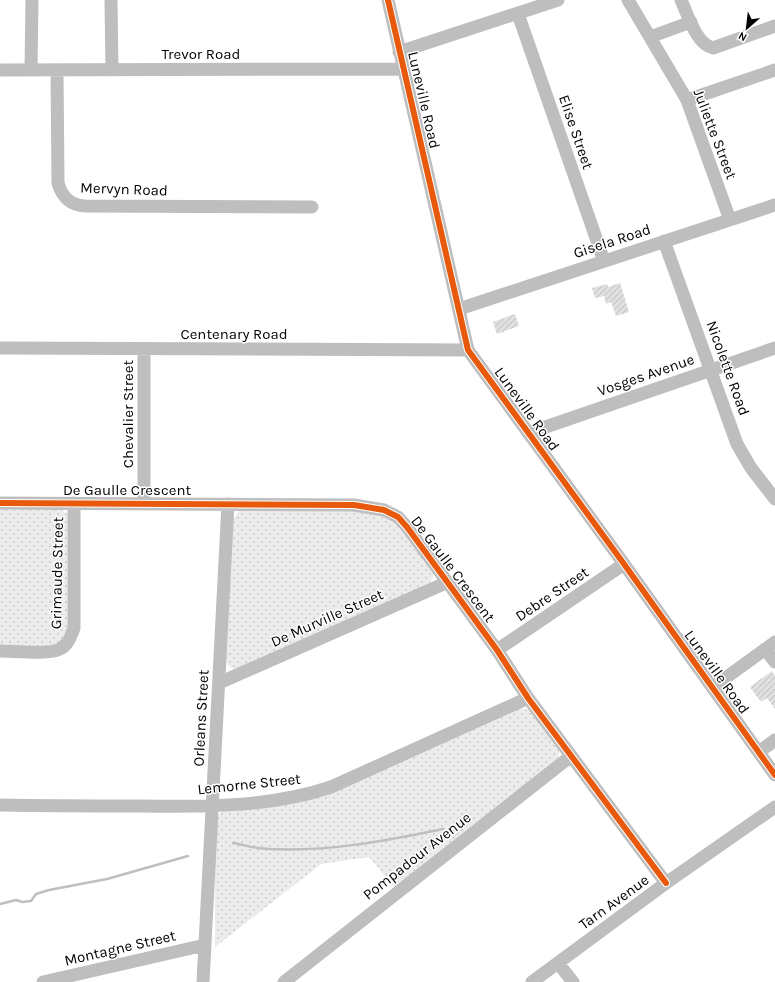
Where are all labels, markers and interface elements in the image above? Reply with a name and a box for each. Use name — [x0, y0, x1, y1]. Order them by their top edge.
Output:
north arrow — [727, 8, 767, 48]
text: N — [736, 29, 749, 44]
street label: Trevor Road — [162, 45, 240, 63]
street label: Luneville Road — [404, 50, 444, 150]
street label: Juliette Street — [690, 86, 741, 182]
street label: Elise Street — [555, 92, 597, 172]
street label: Mervyn Road — [80, 178, 168, 200]
street label: Gisela Road — [571, 220, 653, 262]
street label: Nicolette Road — [703, 318, 753, 418]
street label: Centenary Road — [180, 325, 288, 343]
street label: Vosges Avenue — [595, 350, 697, 400]
street label: Chevalier Street — [119, 360, 137, 468]
street label: Luneville Road — [491, 364, 563, 454]
street label: De Gaulle Crescent — [63, 481, 191, 499]
street label: De Gaulle Crescent — [407, 512, 499, 626]
street label: Grimaude Street — [47, 516, 67, 629]
street label: Debre Street — [512, 563, 592, 625]
street label: De Murville Street — [268, 585, 386, 651]
street label: Luneville Road — [681, 627, 753, 717]
street label: Orleans Street — [189, 669, 213, 767]
street label: Lemorne Street — [196, 770, 302, 798]
street label: Pompadour Avenue — [359, 808, 475, 904]
street label: Tarn Avenue — [576, 871, 652, 933]
street label: Montagne Street — [63, 926, 178, 970]

